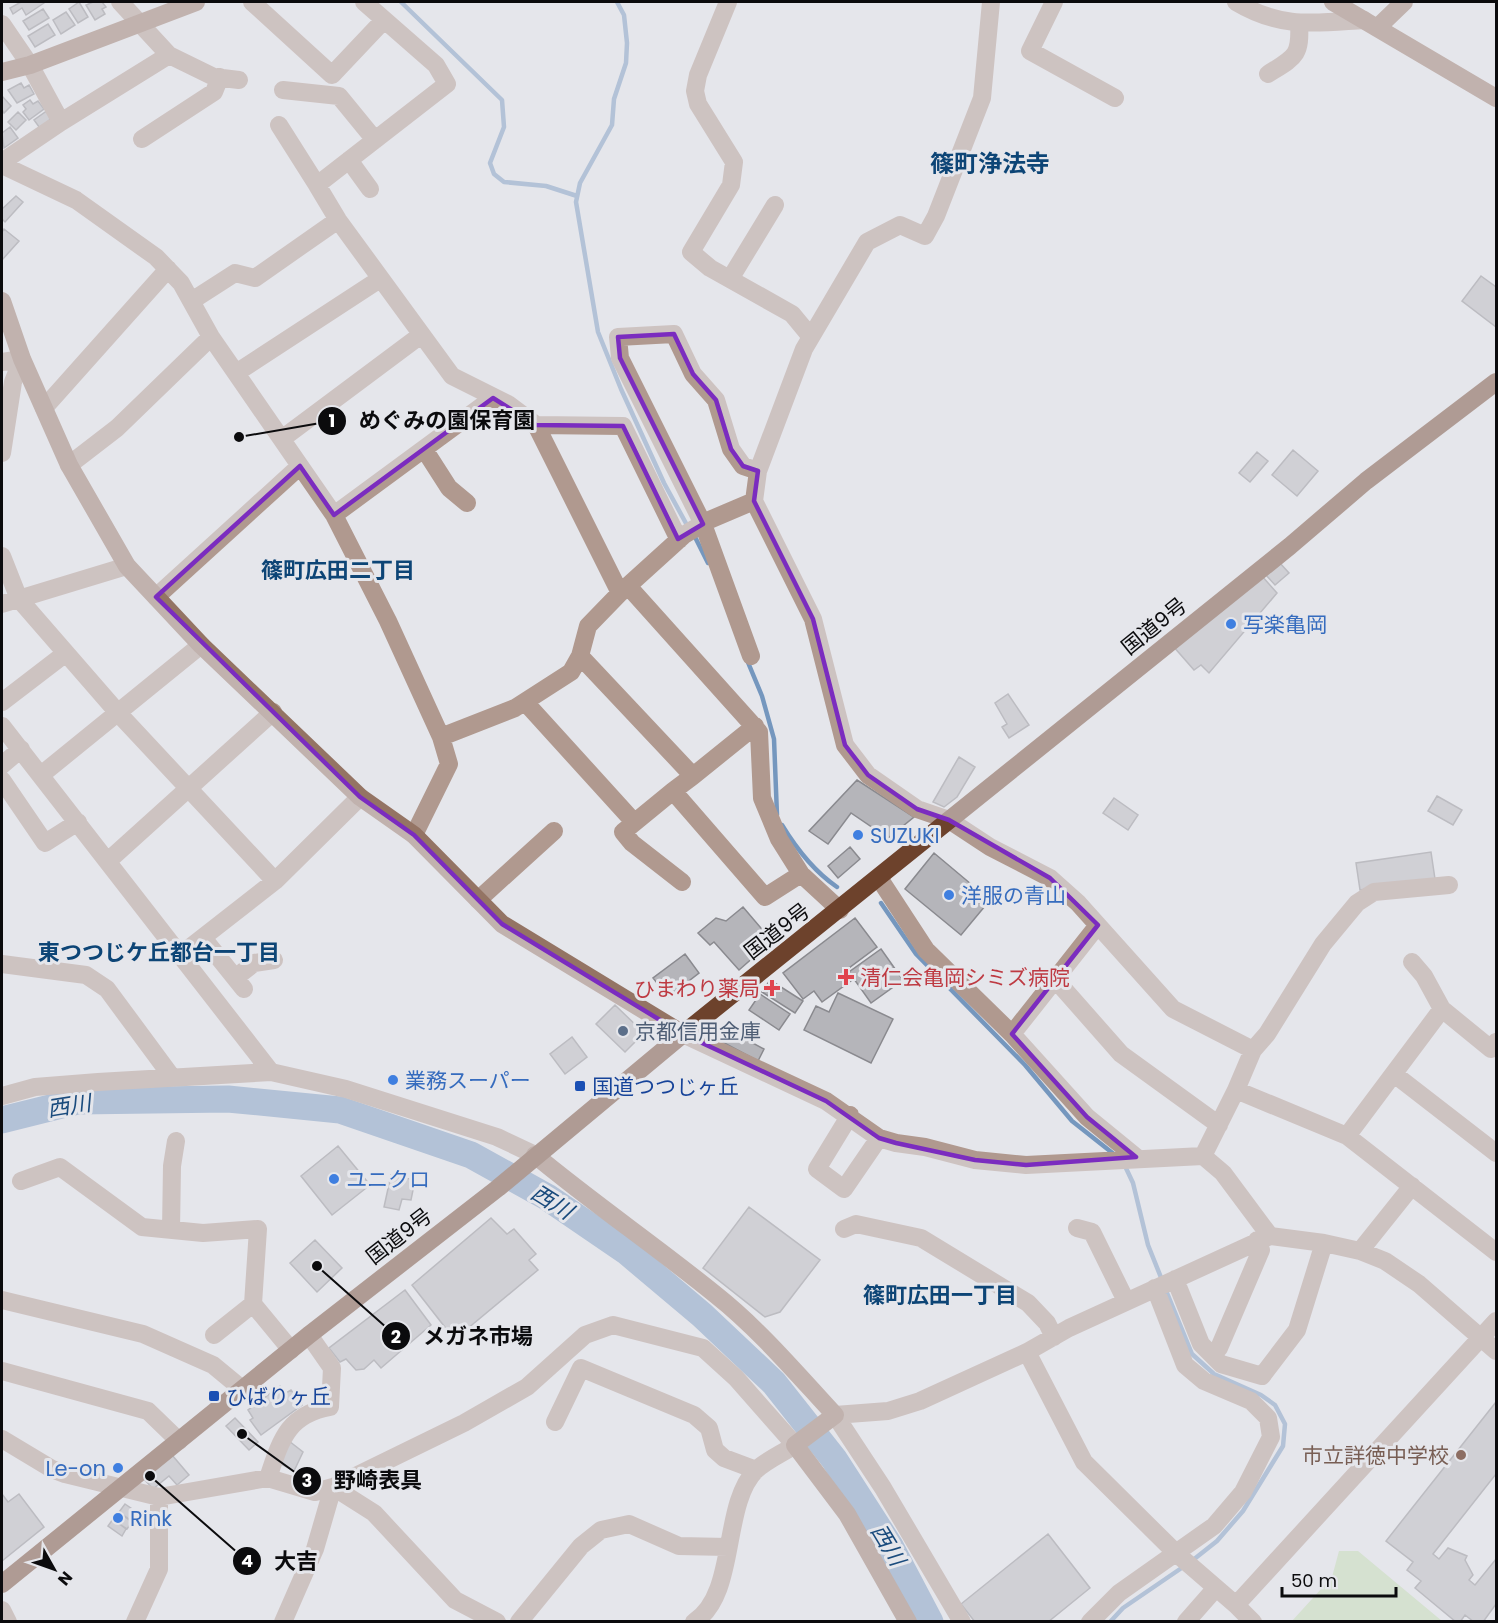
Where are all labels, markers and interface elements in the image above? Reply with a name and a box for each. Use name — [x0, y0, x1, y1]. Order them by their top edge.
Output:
district label: 篠町浄法寺 — [930, 147, 1050, 180]
callout: めぐみの園保育園 — [317, 401, 547, 441]
text: めぐみの園保育園 — [359, 405, 535, 436]
text: 1 — [329, 408, 335, 433]
district label: 篠町広田二丁目 — [261, 555, 415, 586]
street label: 国道9号 — [1115, 591, 1193, 661]
place label: 写楽亀岡 — [1243, 610, 1327, 639]
marker: 写楽亀岡 — [1224, 617, 1238, 631]
place label: SUZUKI — [870, 821, 940, 850]
marker: SUZUKI — [851, 828, 865, 842]
place label: 洋服の青山 — [961, 881, 1066, 910]
marker: 洋服の青山 — [942, 888, 956, 902]
street label: 国道9号 — [738, 896, 816, 966]
district label: 東つつじケ丘都台一丁目 — [38, 937, 280, 968]
place label: 清仁会亀岡シミズ病院 — [860, 963, 1070, 992]
marker: 清仁会亀岡シミズ病院 — [837, 968, 855, 986]
place label: ひまわり薬局 — [634, 974, 760, 1003]
marker: ひまわり薬局 — [765, 981, 779, 995]
place label: 京都信用金庫 — [635, 1017, 761, 1046]
marker: 京都信用金庫 — [616, 1024, 630, 1038]
place label: 業務スーパー — [405, 1066, 531, 1095]
place label: 国道つつじヶ丘 — [592, 1072, 739, 1101]
marker: 業務スーパー — [386, 1073, 400, 1087]
marker: 国道つつじヶ丘 — [573, 1079, 587, 1093]
water label: 西川 — [45, 1087, 95, 1125]
place label: ユニクロ — [346, 1165, 430, 1194]
marker: ユニクロ — [327, 1172, 341, 1186]
water label: 西川 — [525, 1177, 581, 1228]
street label: 国道9号 — [360, 1201, 438, 1271]
district label: 篠町広田一丁目 — [863, 1280, 1017, 1311]
callout: メガネ市場 — [381, 1316, 545, 1356]
text: メガネ市場 — [423, 1321, 533, 1352]
text: 2 — [391, 1324, 401, 1349]
place label: ひばりヶ丘 — [226, 1382, 331, 1411]
marker: ひばりヶ丘 — [207, 1389, 221, 1403]
place label: 市立詳徳中学校 — [1302, 1441, 1449, 1470]
marker: 市立詳徳中学校 — [1454, 1448, 1468, 1462]
place label: Le-on — [45, 1454, 106, 1483]
marker: Le-on — [111, 1461, 125, 1475]
callout: 野崎表具 — [292, 1461, 434, 1501]
text: 野崎表具 — [334, 1465, 422, 1496]
text: 3 — [302, 1468, 312, 1493]
place label: Rink — [130, 1504, 172, 1533]
marker: Rink — [111, 1511, 125, 1525]
water label: 西川 — [863, 1518, 914, 1574]
north arrow — [24, 1539, 84, 1599]
callout: 大吉 — [232, 1541, 330, 1581]
text: 大吉 — [274, 1546, 318, 1577]
text: 4 — [241, 1548, 253, 1573]
scale bar — [1282, 1560, 1396, 1598]
text: N — [52, 1566, 78, 1590]
text: 50 m — [1291, 1568, 1337, 1593]

